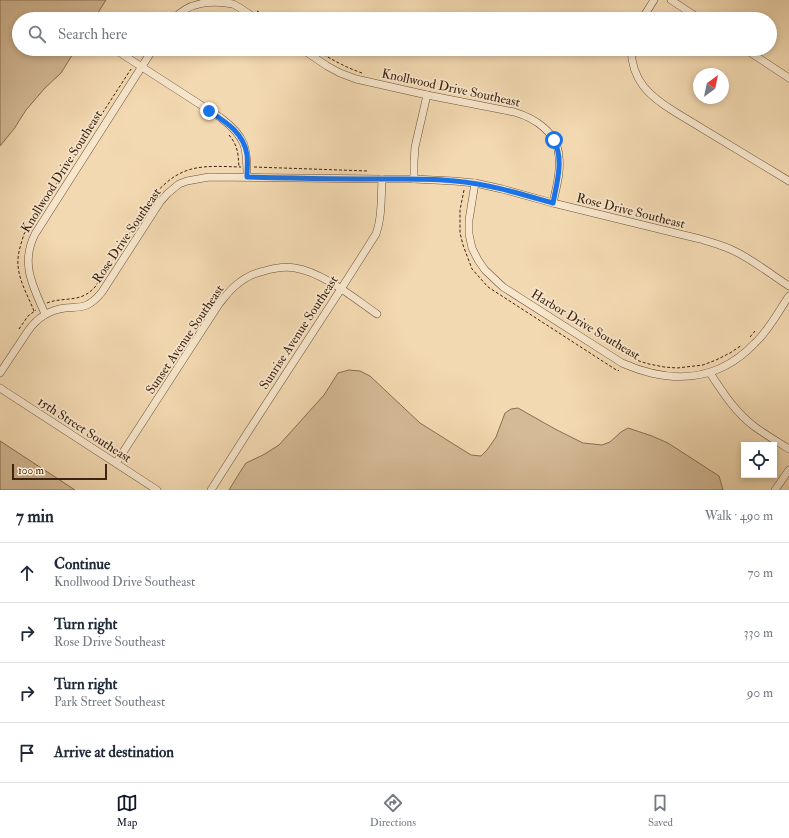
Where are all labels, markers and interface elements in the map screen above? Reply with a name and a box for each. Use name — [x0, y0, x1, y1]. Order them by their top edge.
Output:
search box — [12, 12, 777, 56]
icon: search — [26, 23, 48, 45]
text: Search here — [58, 25, 127, 44]
street label: Knollwood Drive Southeast — [380, 65, 522, 110]
north arrow — [693, 68, 729, 104]
route end — [200, 102, 218, 120]
street label: Knollwood Drive Southeast — [18, 107, 106, 236]
route start — [545, 131, 563, 149]
street label: Rose Drive Southeast — [89, 185, 165, 286]
street label: Rose Drive Southeast — [575, 190, 687, 232]
street label: Sunrise Avenue Southeast — [256, 273, 342, 392]
street label: Sunset Avenue Southeast — [142, 282, 227, 397]
street label: Harbor Drive Southeast — [528, 286, 643, 364]
street label: 15th Street Southeast — [34, 393, 134, 466]
map controls — [741, 442, 777, 478]
button: locate — [741, 442, 777, 478]
scale bar — [12, 462, 107, 481]
text: 100 m — [18, 464, 44, 477]
text: 7 min — [16, 506, 54, 527]
text: Walk · 490 m — [705, 508, 773, 524]
text: Continue — [54, 555, 110, 574]
icon: ahead — [16, 562, 38, 584]
text: 70 m — [748, 565, 773, 581]
text: Knollwood Drive Southeast — [54, 574, 195, 590]
text: Turn right — [54, 615, 117, 634]
icon: right — [16, 622, 38, 644]
text: 330 m — [744, 625, 773, 641]
text: Rose Drive Southeast — [54, 634, 165, 650]
text: Turn right — [54, 675, 117, 694]
icon: right — [16, 682, 38, 704]
text: 90 m — [747, 685, 773, 701]
text: Park Street Southeast — [54, 694, 165, 710]
icon: arrive — [16, 742, 38, 764]
text: Arrive at destination — [54, 743, 174, 762]
tab: Map — [116, 792, 138, 829]
tab: Directions — [370, 792, 416, 829]
tab: Saved — [648, 792, 673, 829]

